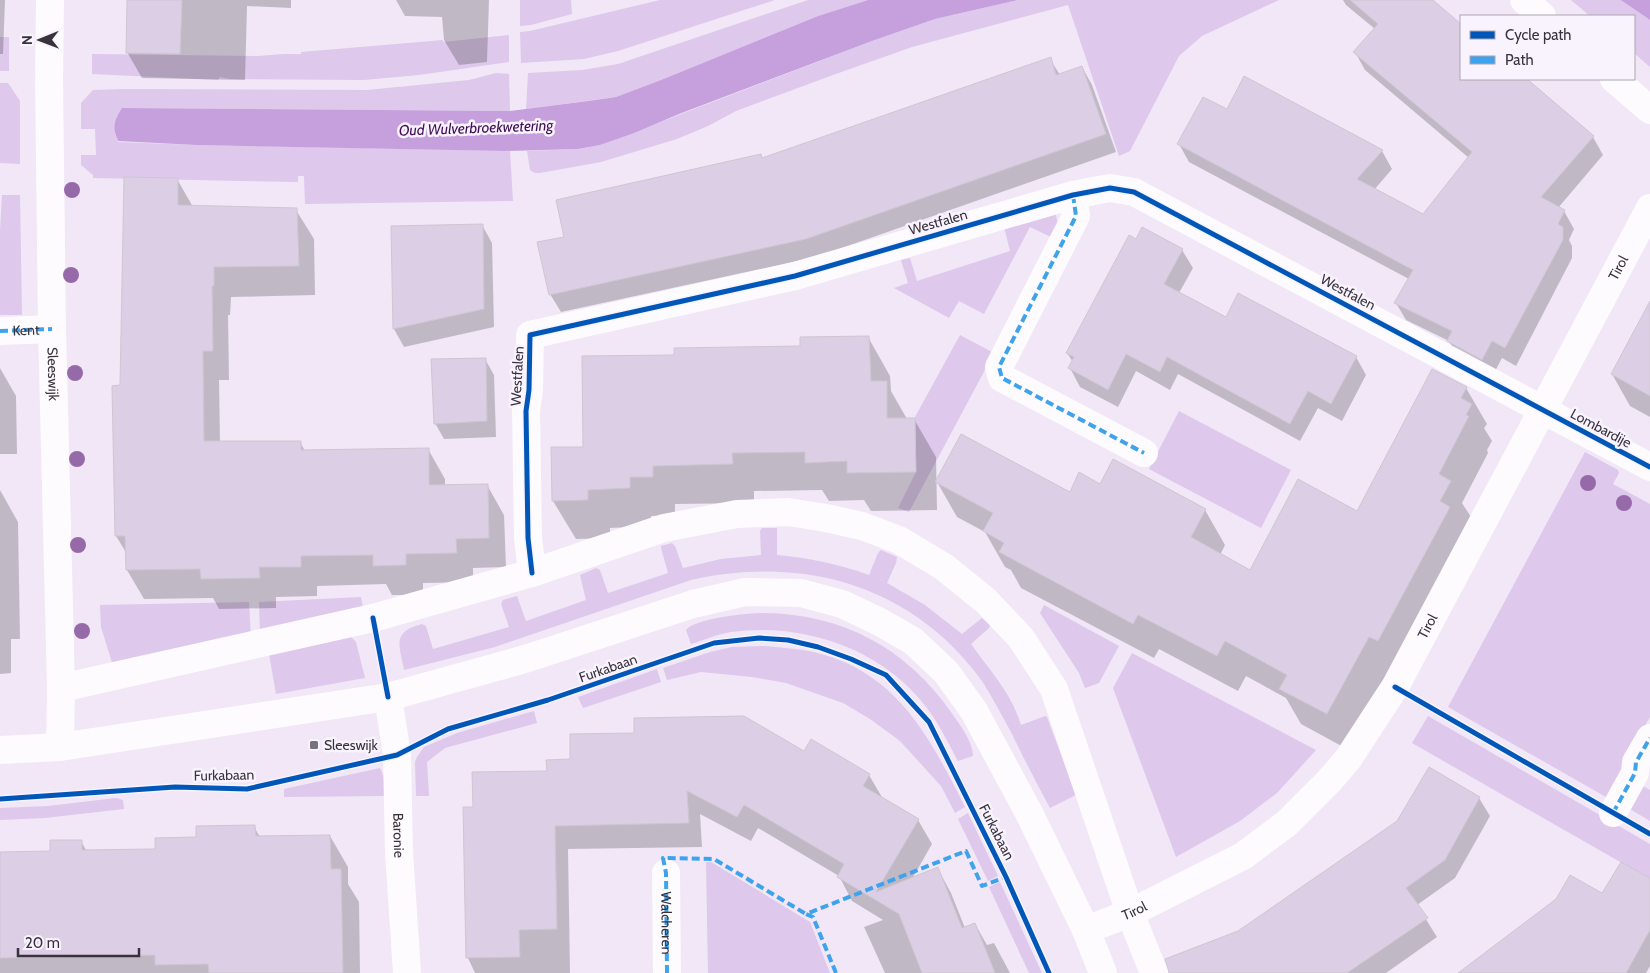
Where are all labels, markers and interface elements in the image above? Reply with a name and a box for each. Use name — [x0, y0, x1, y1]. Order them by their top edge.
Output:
north arrow — [15, 15, 65, 65]
legend — [1460, 15, 1635, 80]
text: Cycle path — [1505, 26, 1571, 44]
text: N — [18, 35, 36, 45]
text: Path — [1505, 51, 1534, 69]
water label: Oud Wulverbroekwetering — [398, 116, 555, 140]
street label: Westfalen — [907, 205, 969, 239]
street label: Tirol — [1604, 252, 1632, 283]
street label: Westfalen — [1317, 270, 1379, 314]
street label: Kent — [12, 320, 40, 340]
street label: Westfalen — [506, 345, 528, 406]
street label: Sleeswijk — [43, 347, 63, 402]
street label: Lombardije — [1567, 404, 1635, 452]
street label: Tirol — [1413, 610, 1442, 642]
street label: Furkabaan — [576, 650, 640, 686]
place label: Sleeswijk — [324, 736, 379, 754]
marker: Sleeswijk — [308, 739, 320, 751]
street label: Furkabaan — [194, 765, 255, 785]
street label: Furkabaan — [975, 801, 1019, 863]
street label: Baronie — [389, 813, 408, 858]
street label: Walcheren — [657, 891, 676, 955]
street label: Tirol — [1119, 897, 1150, 924]
scale bar — [18, 926, 139, 958]
text: 20 m — [25, 934, 60, 952]

